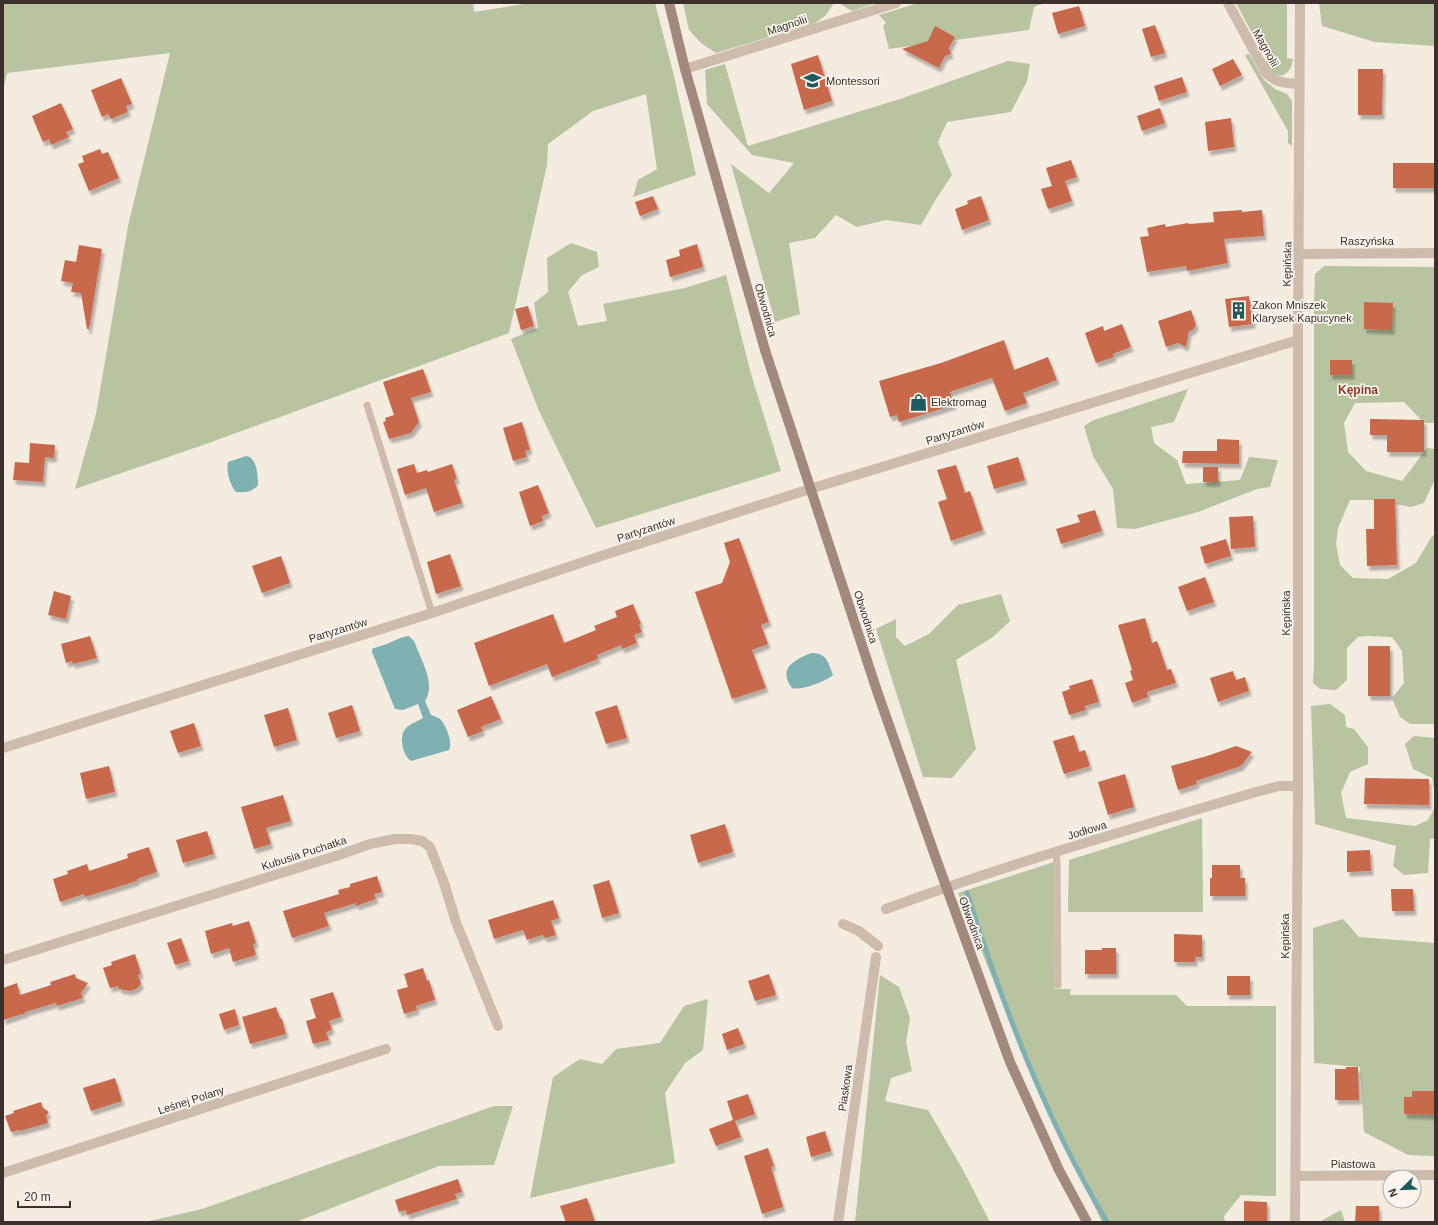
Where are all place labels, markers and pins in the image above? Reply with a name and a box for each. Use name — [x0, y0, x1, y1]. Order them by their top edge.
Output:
school or university icon: Montessori — [803, 71, 823, 91]
place label: Montessori — [826, 75, 880, 87]
place label: Zakon Mniszek Klarysek Kapucynek — [1252, 299, 1352, 324]
building icon: Zakon Mniszek Klarysek Kapucynek — [1229, 301, 1249, 321]
shop icon: Elektromag — [908, 392, 928, 412]
place label: Elektromag — [931, 396, 987, 408]

